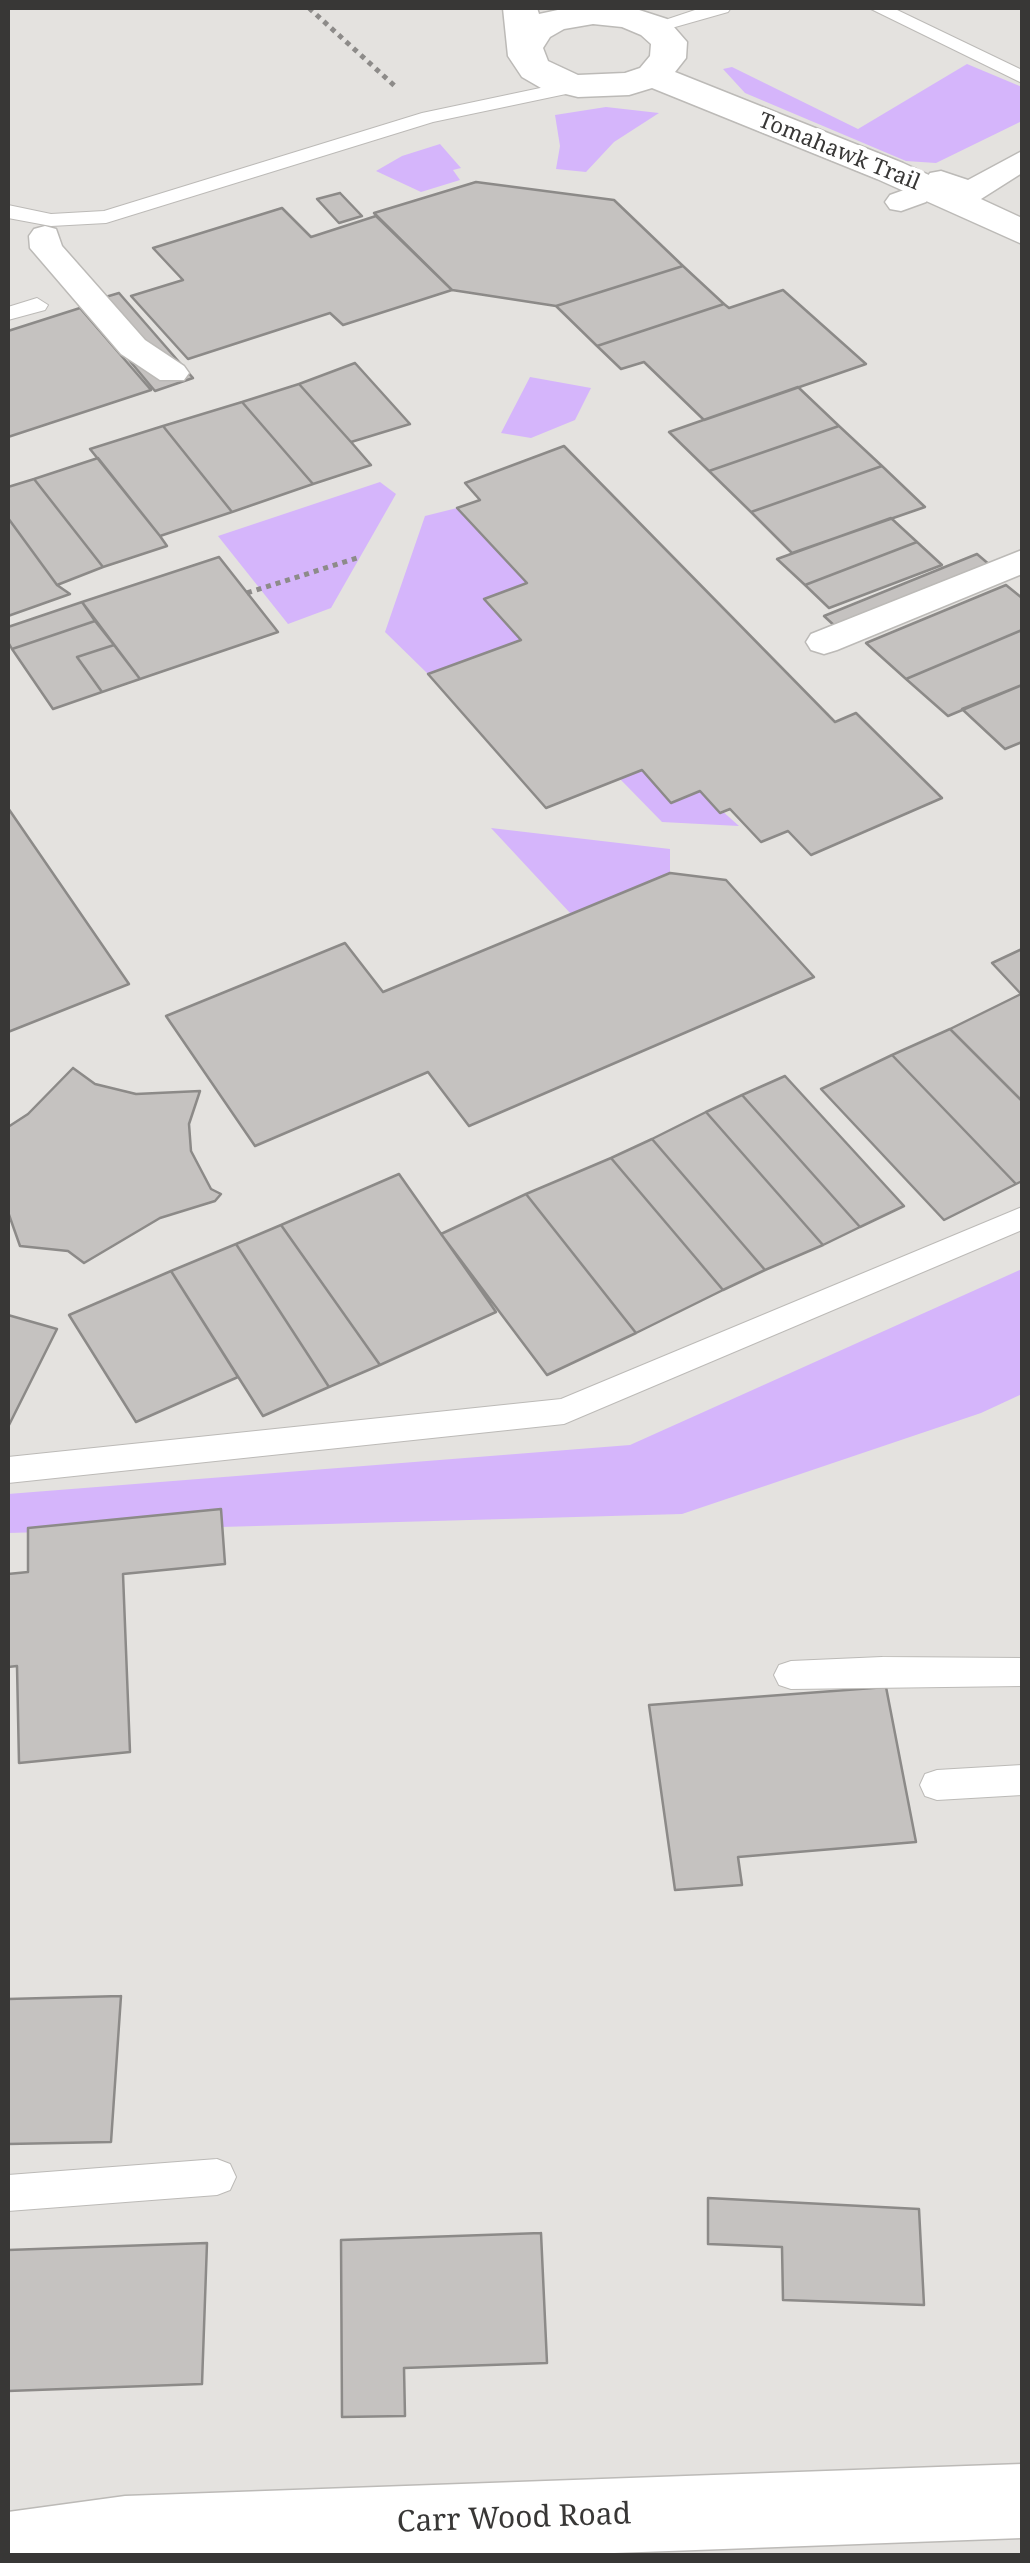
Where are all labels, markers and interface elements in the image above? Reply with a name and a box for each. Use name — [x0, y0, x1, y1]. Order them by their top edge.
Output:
street label: Tomahawk Trail — [754, 108, 924, 196]
street label: Carr Wood Road — [396, 2497, 632, 2541]

